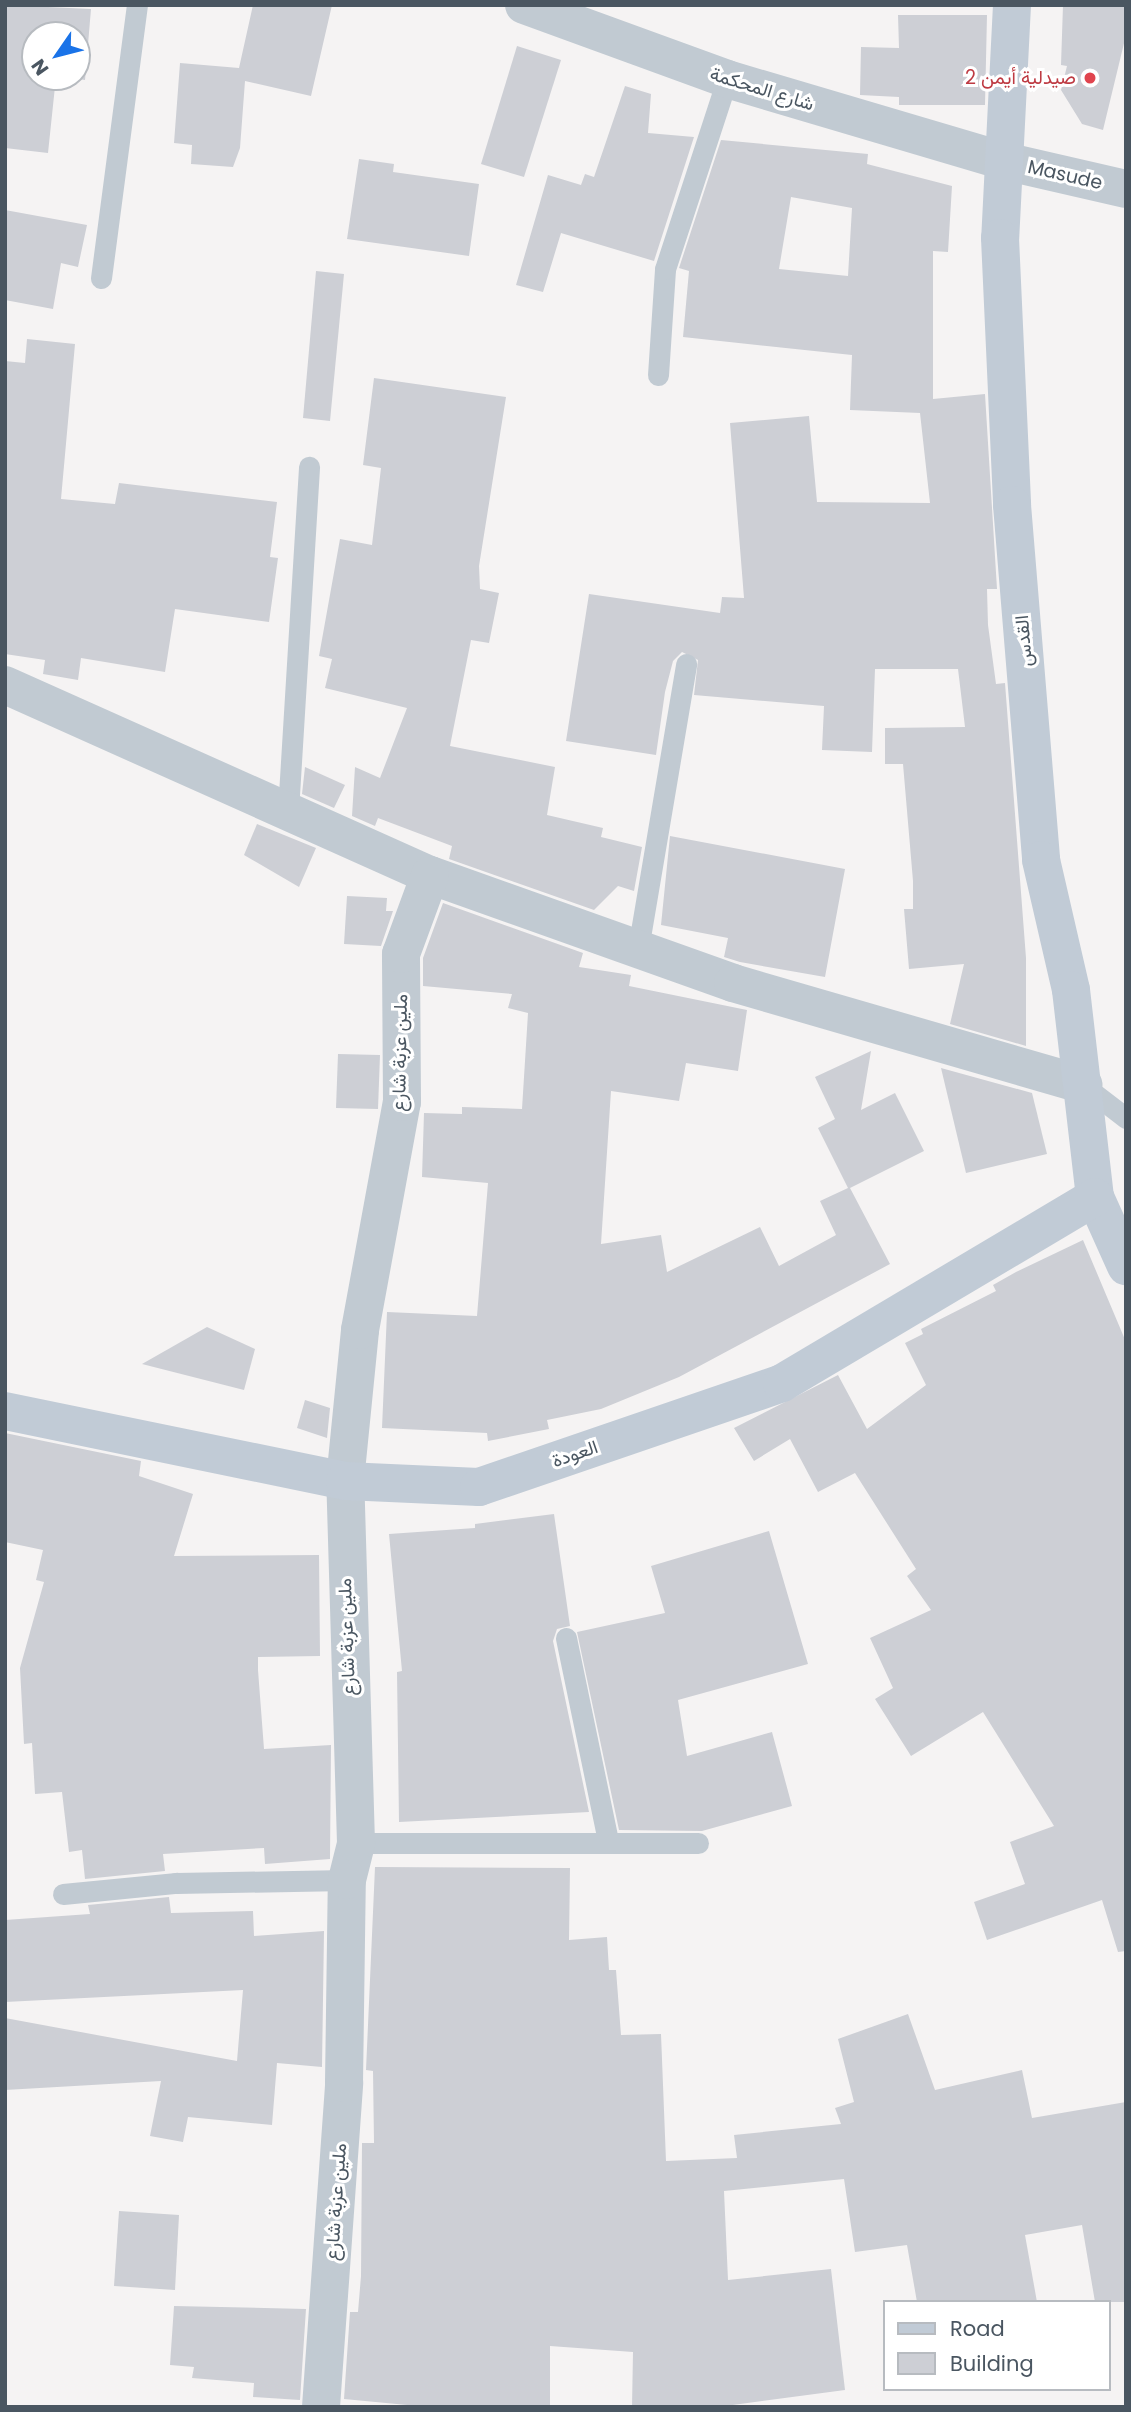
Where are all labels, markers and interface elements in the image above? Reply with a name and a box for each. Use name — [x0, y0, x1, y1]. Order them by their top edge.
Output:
north arrow — [21, 21, 91, 91]
text: N — [25, 54, 55, 81]
street label: شارع المحكمة — [707, 62, 817, 116]
place label: صيدلية أيمن 2 — [965, 67, 1076, 89]
marker: صيدلية أيمن 2 — [1082, 70, 1098, 86]
street label: Masude — [1025, 155, 1105, 195]
street label: القدس — [1010, 614, 1038, 668]
street label: ملين عزبة شارع — [388, 994, 412, 1112]
street label: العودة — [549, 1436, 601, 1472]
street label: ملين عزبة شارع — [334, 1578, 360, 1696]
street label: ملين عزبة شارع — [321, 2142, 351, 2262]
legend — [883, 2300, 1110, 2391]
text: Road — [950, 2314, 1005, 2343]
text: Building — [950, 2349, 1034, 2378]

